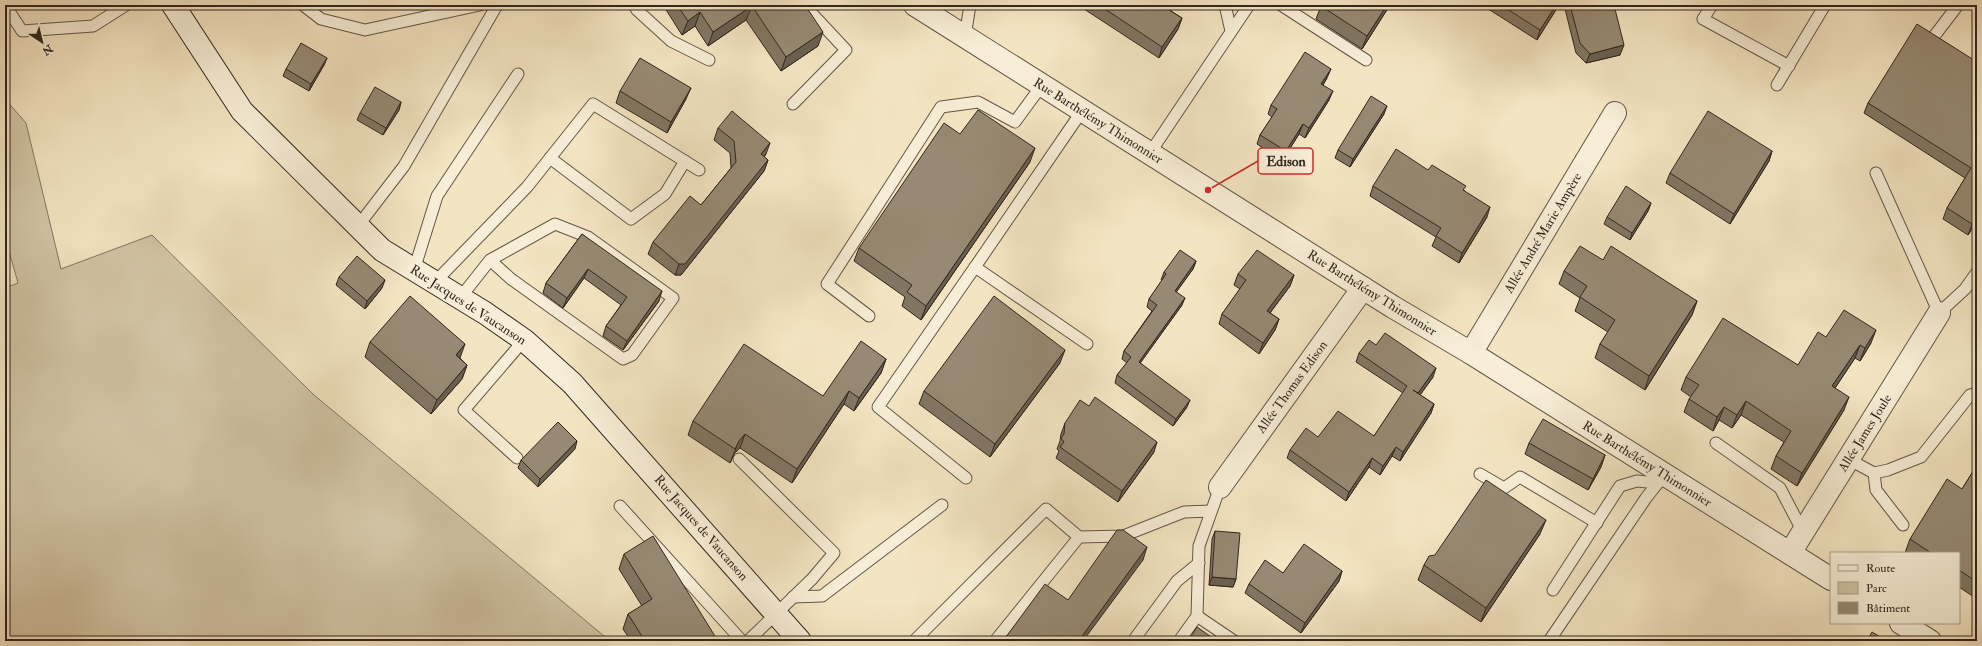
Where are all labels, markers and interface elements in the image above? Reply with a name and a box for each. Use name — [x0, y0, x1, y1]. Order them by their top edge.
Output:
north arrow — [22, 22, 62, 62]
text: N — [39, 41, 56, 59]
street label: Rue Barthélémy Thimonnier — [1030, 75, 1166, 168]
callout: Edison — [1258, 148, 1313, 174]
text: Edison — [1266, 153, 1307, 170]
street label: Allée André Marie Ampère — [1500, 169, 1586, 297]
street label: Rue Barthélémy Thimonnier — [1304, 247, 1440, 340]
street label: Rue Jacques de Vaucanson — [407, 261, 529, 349]
street label: Allée Thomas Edison — [1252, 337, 1331, 437]
street label: Allée James Joule — [1834, 391, 1895, 475]
street label: Rue Barthélémy Thimonnier — [1579, 418, 1715, 511]
street label: Rue Jacques de Vaucanson — [651, 472, 752, 584]
legend — [1830, 552, 1960, 624]
text: Route — [1866, 561, 1895, 576]
text: Parc — [1866, 581, 1887, 596]
text: Bâtiment — [1866, 601, 1910, 616]

